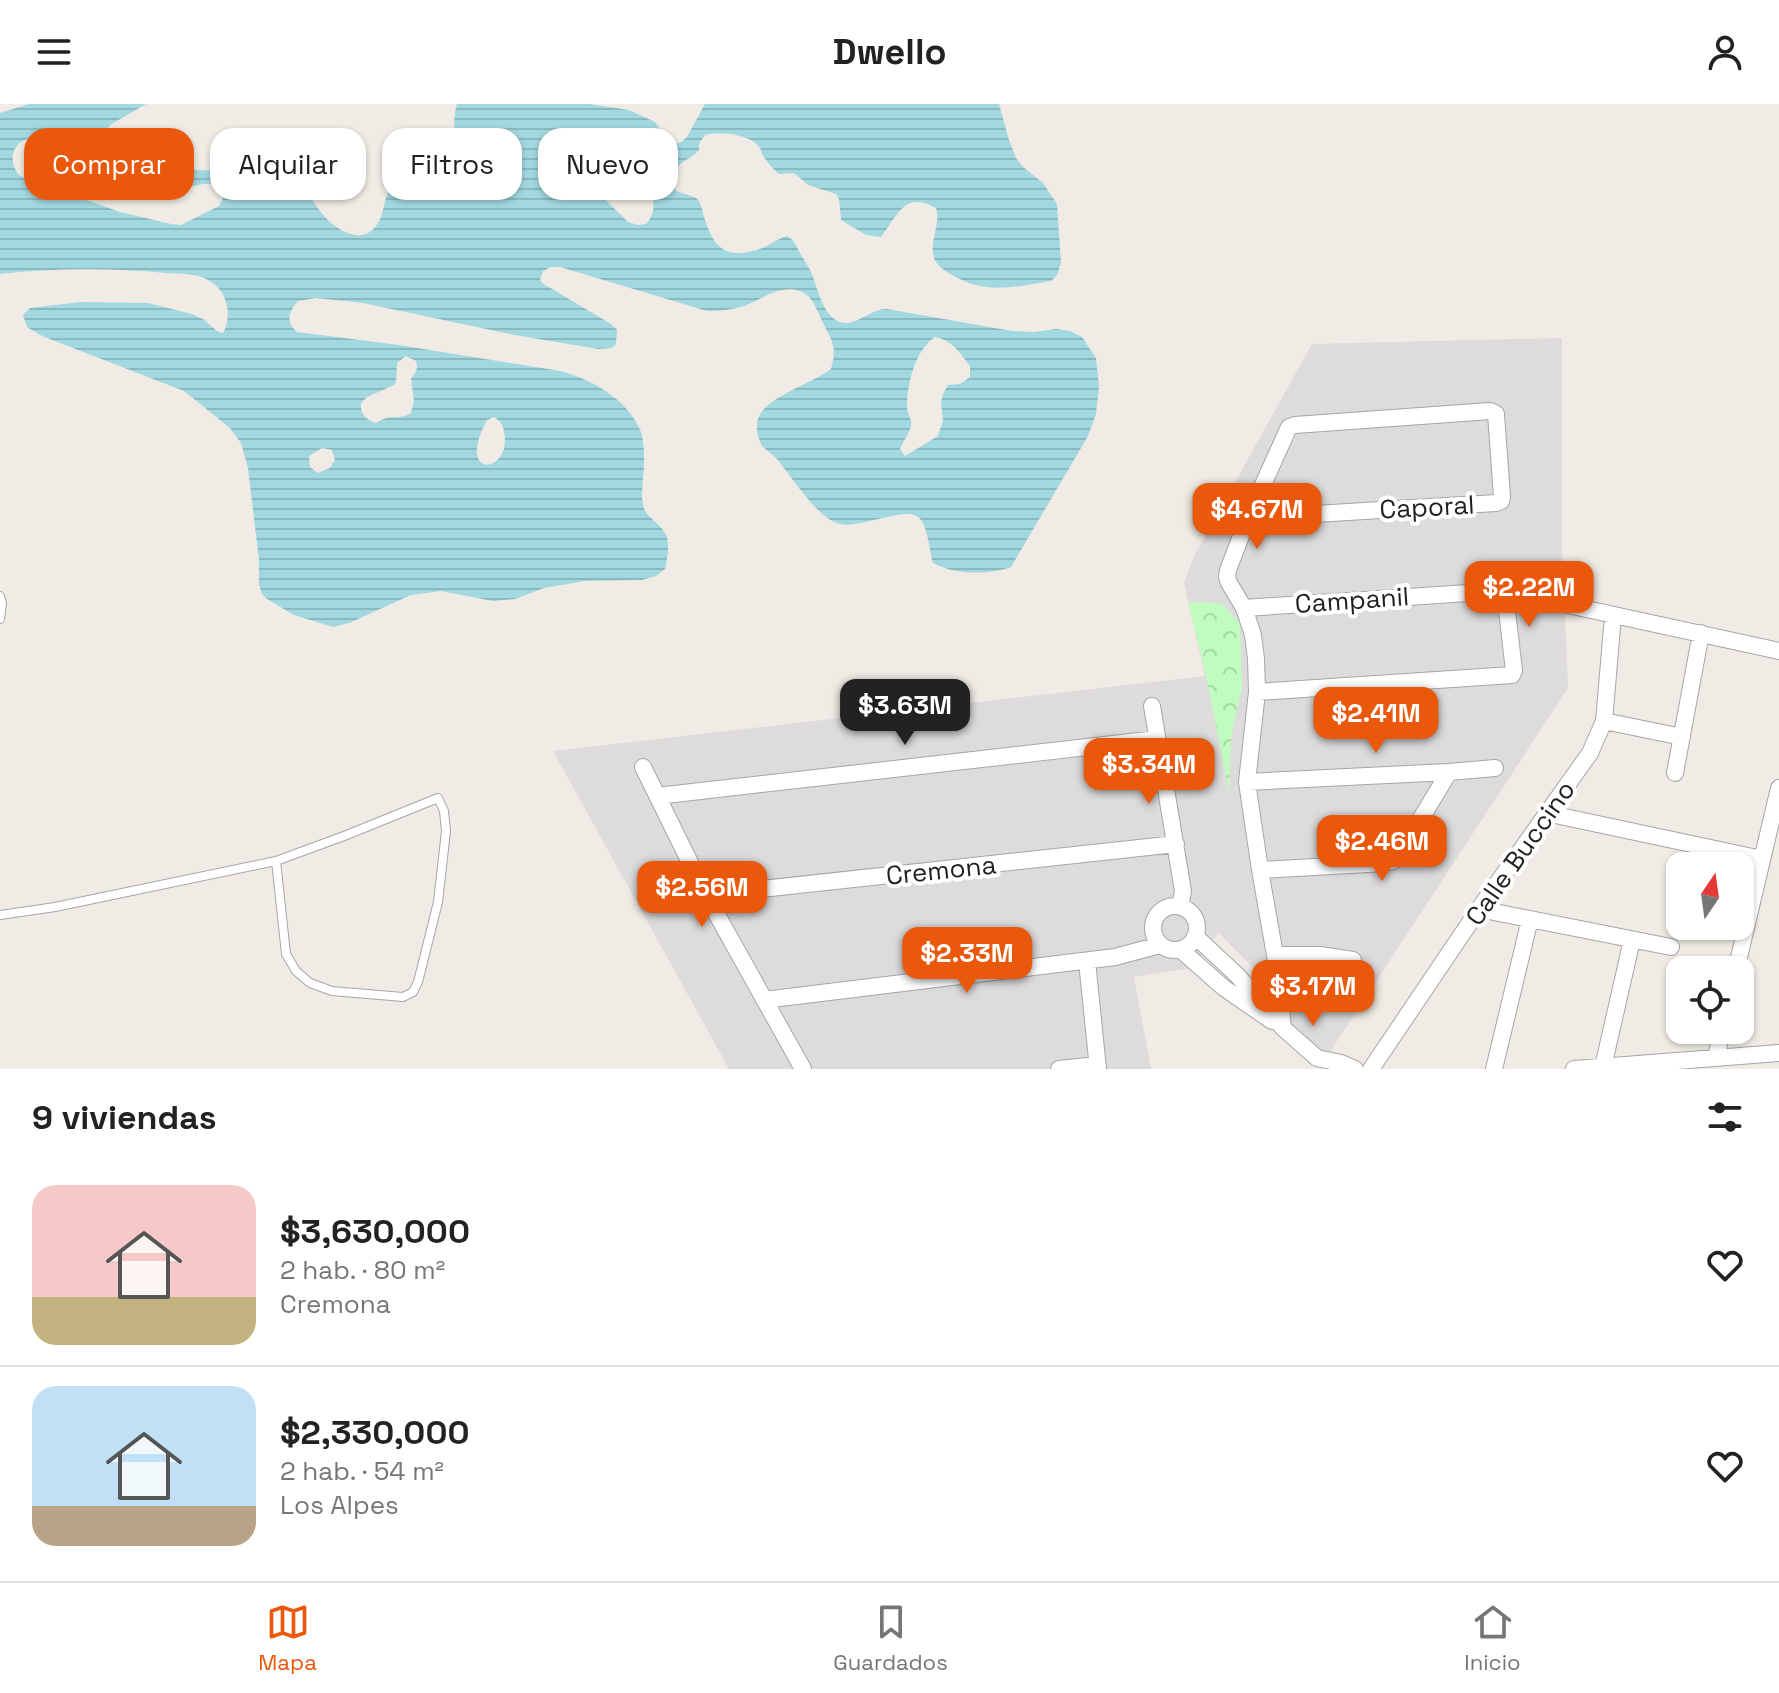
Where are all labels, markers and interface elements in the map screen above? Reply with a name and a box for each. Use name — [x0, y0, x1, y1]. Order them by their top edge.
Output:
text: Dwello — [832, 29, 947, 75]
icon: menu — [32, 30, 76, 74]
icon: person — [1703, 30, 1747, 74]
chip: Comprar — [24, 128, 194, 200]
chip: Alquilar — [210, 128, 366, 200]
chip: Filtros — [382, 128, 522, 200]
chip: Nuevo — [538, 128, 678, 200]
pin: $4.67M — [1192, 483, 1322, 551]
street label: Caporal — [1379, 488, 1475, 526]
text: $4.67M — [1211, 492, 1303, 526]
pin: $2.22M — [1464, 561, 1594, 629]
text: $2.22M — [1483, 570, 1575, 604]
street label: Campanil — [1294, 579, 1410, 621]
pin: $3.63M — [840, 679, 970, 747]
pin: $2.41M — [1311, 687, 1441, 755]
text: $3.63M — [858, 688, 952, 722]
text: $2.41M — [1331, 696, 1421, 730]
pin: $3.34M — [1084, 738, 1214, 806]
text: $3.34M — [1102, 747, 1196, 781]
street label: Calle Buccino — [1458, 774, 1582, 932]
pin: $2.46M — [1317, 815, 1447, 883]
text: $2.46M — [1335, 824, 1429, 858]
street label: Cremona — [884, 847, 998, 893]
north arrow — [1666, 852, 1754, 940]
map controls — [1666, 852, 1754, 1044]
pin: $2.56M — [637, 861, 767, 929]
text: $2.56M — [655, 870, 749, 904]
pin: $2.33M — [902, 927, 1032, 995]
text: $2.33M — [920, 936, 1014, 970]
button: locate — [1666, 956, 1754, 1044]
pin: $3.17M — [1248, 960, 1378, 1028]
text: $3.17M — [1269, 969, 1357, 1003]
icon: filters — [1703, 1095, 1747, 1139]
text: 9 viviendas — [32, 1096, 217, 1139]
text: $3,630,000 — [280, 1210, 470, 1253]
icon: home — [96, 1217, 192, 1313]
icon: heart — [1703, 1243, 1747, 1287]
text: 2 hab. · 80 m² — [280, 1253, 445, 1287]
text: Cremona — [280, 1287, 391, 1321]
text: $2,330,000 — [280, 1411, 469, 1454]
icon: home — [96, 1418, 192, 1514]
icon: heart — [1703, 1444, 1747, 1488]
text: 2 hab. · 54 m² — [280, 1454, 444, 1488]
text: Los Alpes — [280, 1488, 399, 1522]
tab: Mapa — [258, 1600, 317, 1676]
tab: Guardados — [833, 1600, 948, 1676]
tab: Inicio — [1464, 1600, 1521, 1676]

